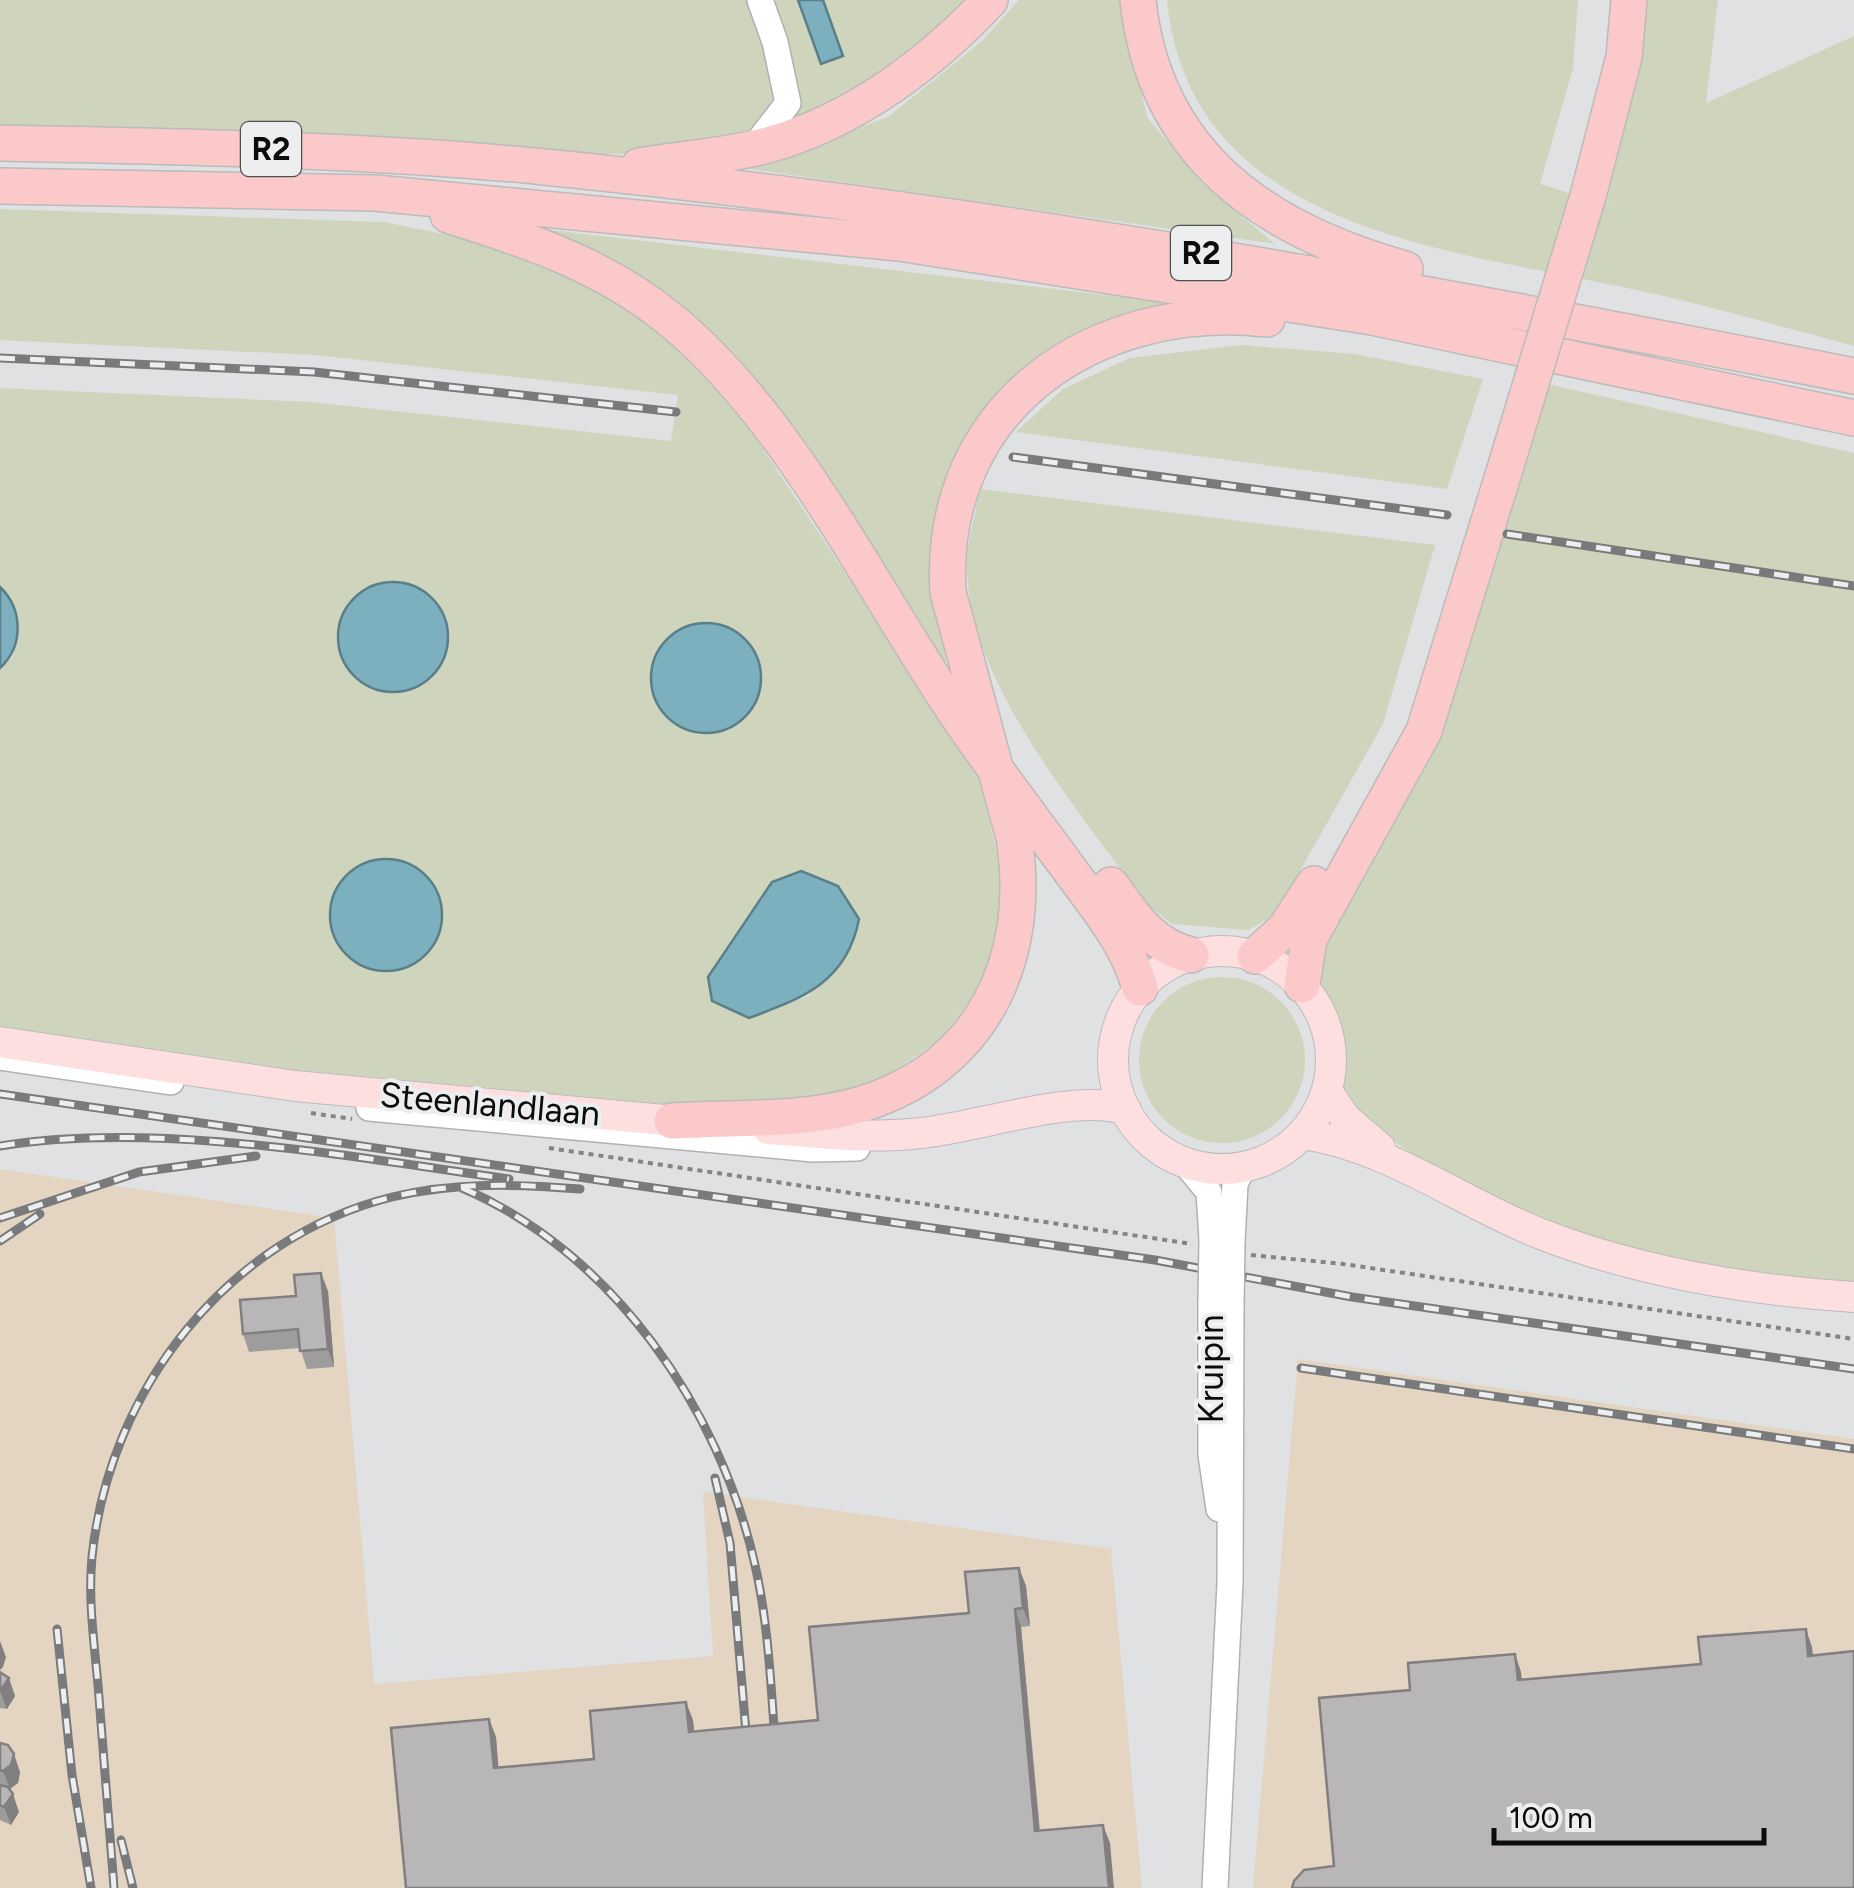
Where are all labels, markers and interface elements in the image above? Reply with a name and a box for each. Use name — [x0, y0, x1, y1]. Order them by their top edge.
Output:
road number: R2 — [241, 122, 301, 176]
road number: R2 — [1171, 226, 1231, 280]
street label: Steenlandlaan — [378, 1073, 602, 1135]
street label: Kruipin — [1190, 1314, 1232, 1424]
scale bar — [1494, 1783, 1764, 1845]
text: 100 m — [1509, 1799, 1593, 1836]

